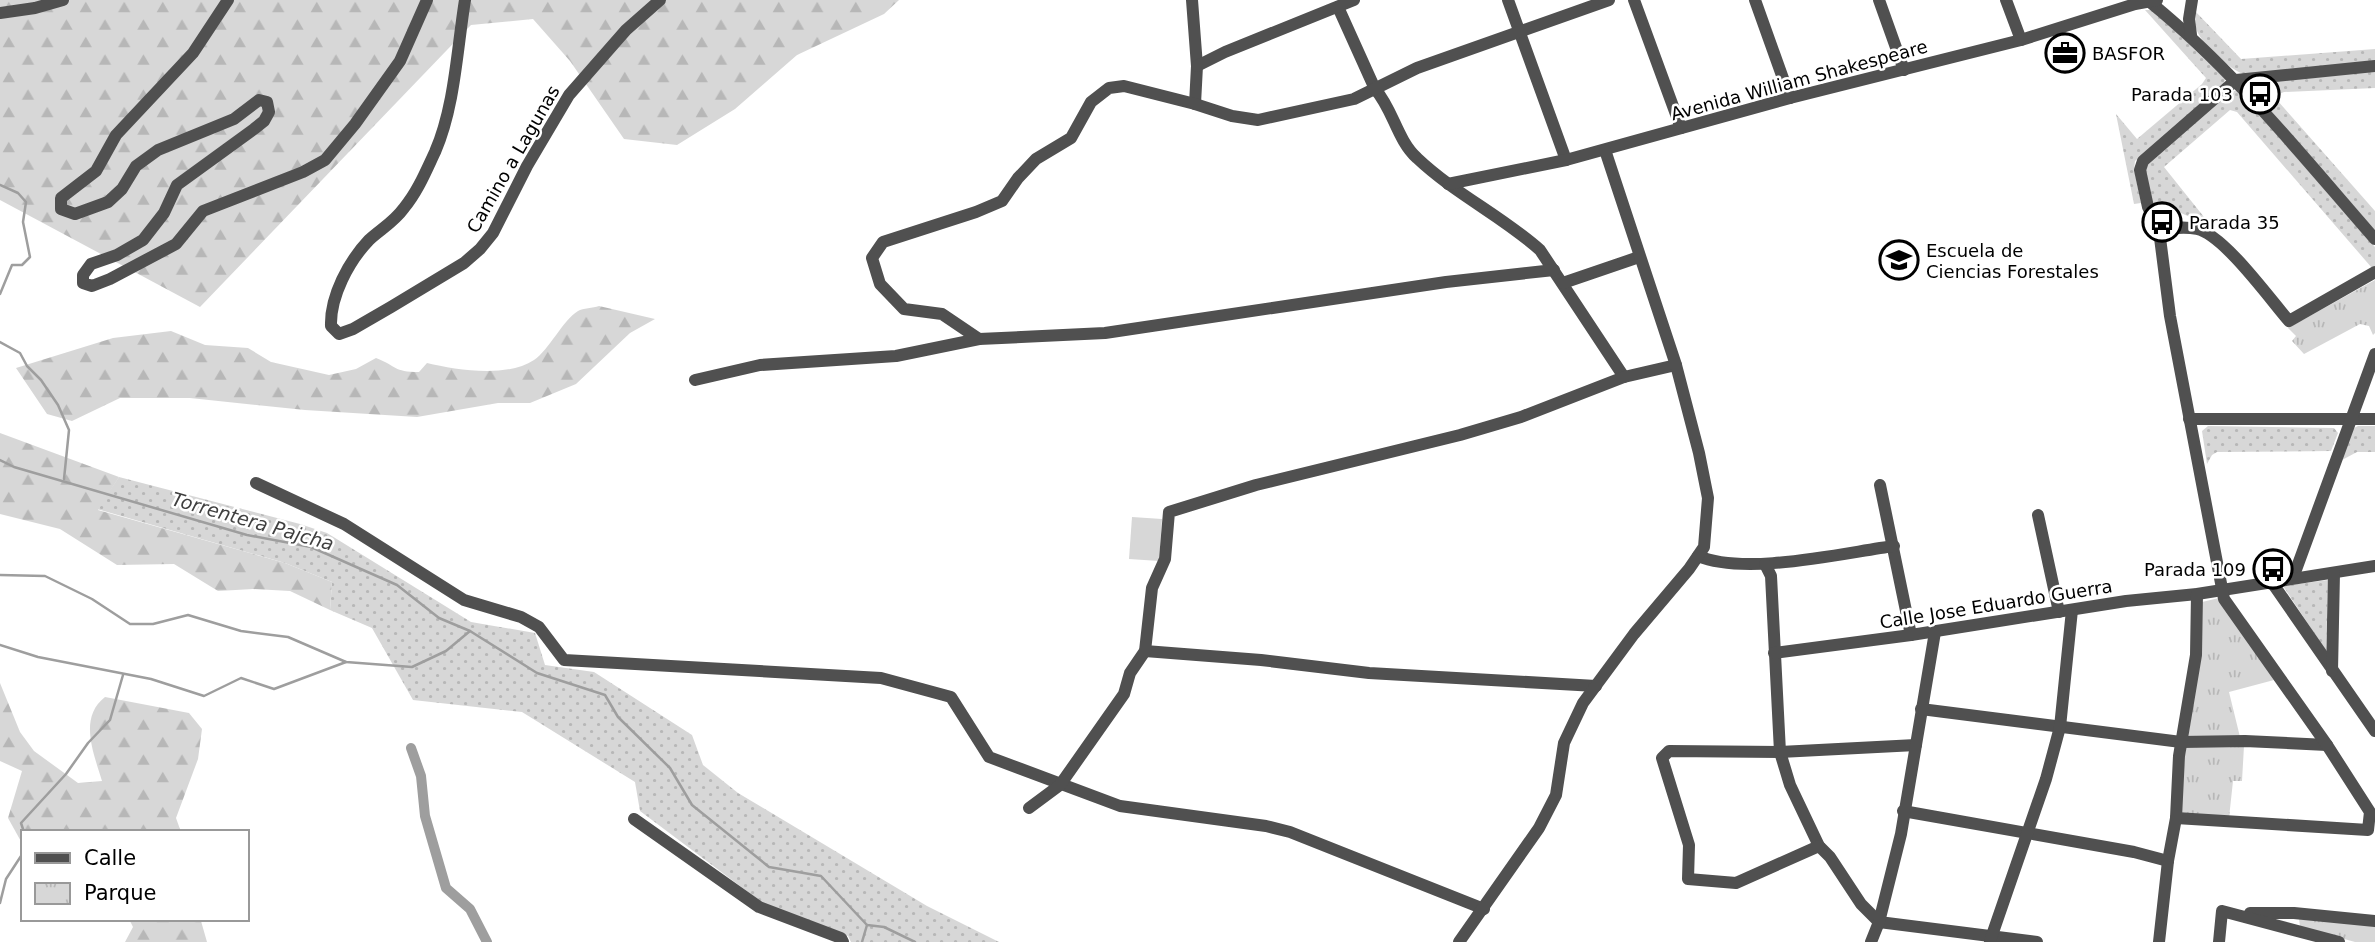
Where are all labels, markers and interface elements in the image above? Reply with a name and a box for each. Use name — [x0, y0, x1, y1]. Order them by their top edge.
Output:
office icon: BASFOR — [2044, 32, 2086, 74]
street label: Avenida William Shakespeare — [1668, 36, 1930, 124]
place label: BASFOR — [2092, 43, 2165, 64]
bus stop icon: Parada 103 — [2239, 73, 2281, 115]
street label: Camino a Lagunas — [462, 82, 564, 236]
place label: Parada 103 — [2131, 84, 2233, 105]
bus stop icon: Parada 35 — [2141, 201, 2183, 243]
place label: Parada 35 — [2189, 212, 2280, 233]
school or university icon: Escuela de Ciencias Forestales — [1878, 239, 1920, 281]
place label: Escuela de Ciencias Forestales — [1926, 240, 2099, 282]
water label: Torrentera Pajcha — [170, 487, 336, 555]
bus stop icon: Parada 109 — [2252, 548, 2294, 590]
place label: Parada 109 — [2144, 559, 2246, 580]
street label: Calle Jose Eduardo Guerra — [1878, 575, 2114, 633]
legend — [21, 830, 248, 921]
text: Calle — [84, 846, 136, 870]
text: Parque — [84, 881, 156, 905]

